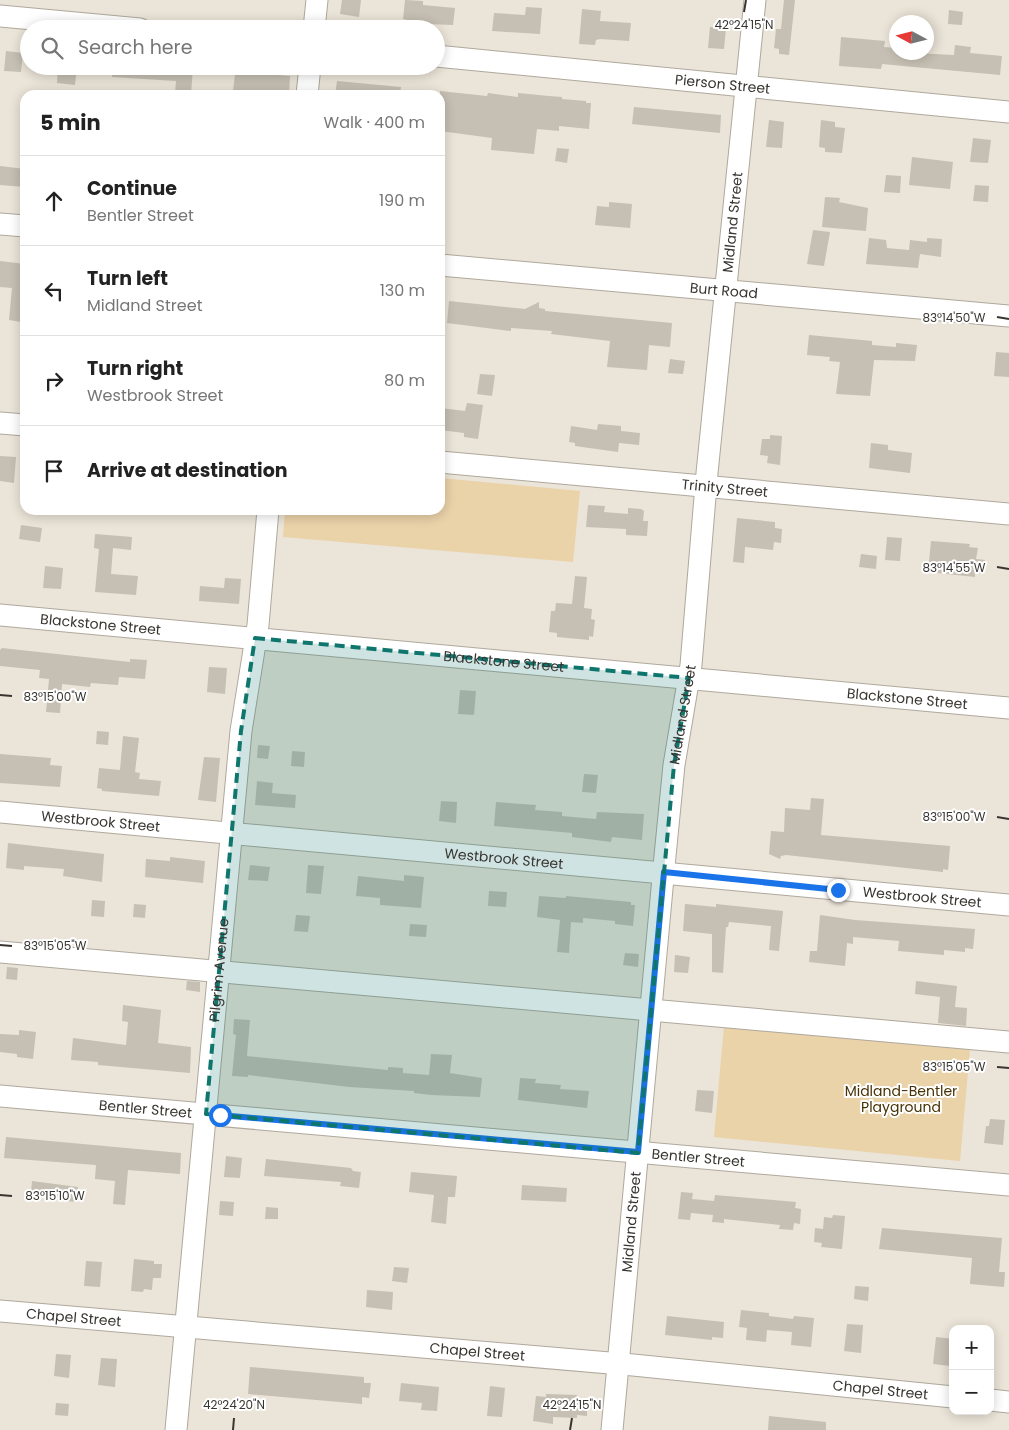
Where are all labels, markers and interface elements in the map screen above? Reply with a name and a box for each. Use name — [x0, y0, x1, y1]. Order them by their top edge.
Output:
north arrow — [889, 15, 934, 60]
text: 42°24'15"N — [714, 16, 774, 33]
search box — [20, 20, 445, 75]
icon: search — [38, 34, 66, 62]
text: Search here — [78, 34, 192, 61]
street label: Pierson Street — [674, 69, 771, 99]
text: 5 min — [40, 108, 101, 137]
text: Walk · 400 m — [324, 111, 425, 134]
street label: Midland Street — [717, 171, 747, 274]
text: Continue — [87, 175, 177, 202]
icon: ahead — [40, 187, 68, 215]
text: 190 m — [379, 189, 425, 212]
text: Bentler Street — [87, 204, 194, 227]
text: Turn left — [87, 265, 168, 292]
icon: left — [40, 277, 68, 305]
street label: Burt Road — [689, 277, 759, 303]
text: 130 m — [380, 279, 425, 302]
text: Midland Street — [87, 294, 202, 317]
text: 83°14'50"W — [922, 309, 986, 326]
text: Turn right — [87, 355, 183, 382]
icon: right — [40, 367, 68, 395]
text: 80 m — [384, 369, 425, 392]
text: Westbrook Street — [87, 384, 223, 407]
icon: arrive — [40, 457, 68, 485]
text: Arrive at destination — [87, 457, 288, 484]
street label: Trinity Street — [681, 474, 769, 502]
text: 83°14'55"W — [922, 559, 986, 576]
street label: Blackstone Street — [39, 609, 162, 640]
street label: Blackstone Street — [443, 646, 565, 677]
street label: Midland Street — [664, 663, 701, 766]
street label: Blackstone Street — [846, 683, 968, 714]
text: 83°15'00"W — [23, 688, 87, 705]
street label: Westbrook Street — [40, 806, 161, 837]
text: 83°15'00"W — [922, 808, 986, 825]
street label: Westbrook Street — [443, 843, 564, 874]
route end — [827, 879, 850, 902]
street label: Westbrook Street — [862, 882, 982, 912]
street label: Pilgrim Avenue — [204, 917, 234, 1023]
text: 83°15'05"W — [23, 937, 87, 954]
text: 83°15'05"W — [922, 1058, 986, 1075]
park label: Midland-Bentler Playground — [845, 1081, 957, 1117]
street label: Bentler Street — [98, 1095, 193, 1123]
route start — [209, 1104, 232, 1127]
street label: Bentler Street — [651, 1144, 746, 1172]
street label: Midland Street — [617, 1171, 646, 1273]
text: 83°15'10"W — [25, 1187, 85, 1204]
street label: Chapel Street — [25, 1303, 122, 1331]
map controls — [949, 1325, 994, 1415]
button: + — [949, 1325, 994, 1370]
street label: Chapel Street — [429, 1338, 526, 1366]
button: − — [949, 1370, 994, 1415]
street label: Chapel Street — [832, 1375, 929, 1404]
text: 42°24'20"N — [203, 1396, 265, 1413]
text: 42°24'15"N — [542, 1396, 602, 1413]

